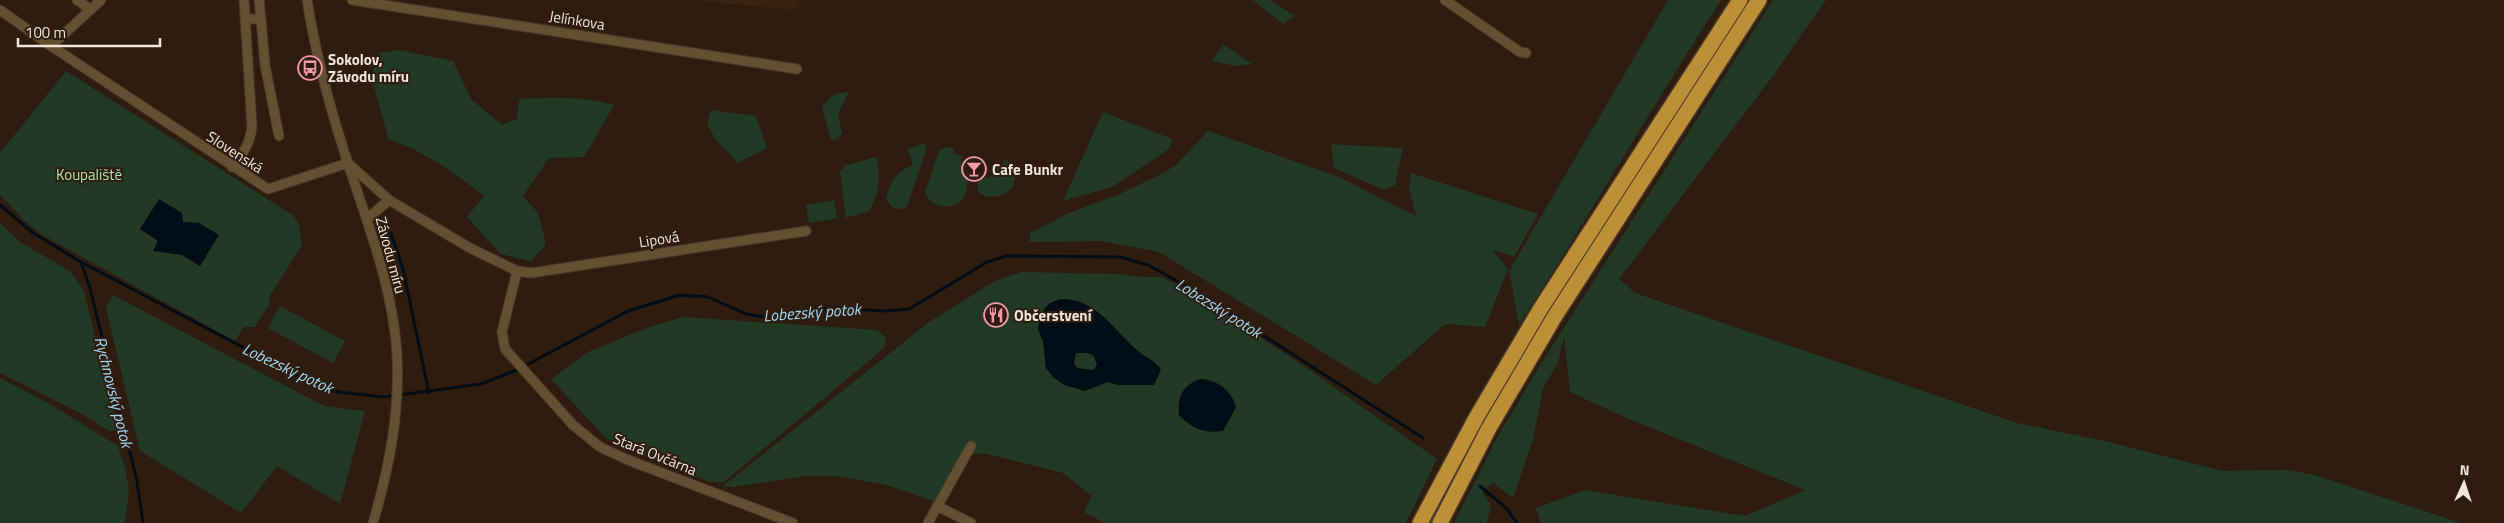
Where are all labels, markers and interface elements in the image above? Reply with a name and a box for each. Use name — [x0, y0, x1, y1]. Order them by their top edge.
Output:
street label: Jelínkova — [548, 4, 607, 36]
scale bar — [18, 15, 160, 47]
text: 100 m — [25, 21, 66, 44]
place label: Sokolov, Závodu míru — [328, 48, 409, 88]
bus stop icon: Sokolov, Závodu míru — [297, 55, 323, 81]
street label: Slovenská — [202, 125, 268, 179]
bar icon: Cafe Bunkr — [961, 156, 987, 182]
place label: Cafe Bunkr — [992, 158, 1064, 181]
park label: Koupaliště — [56, 163, 122, 186]
street label: Závodu míru — [370, 214, 412, 296]
street label: Lipová — [637, 224, 681, 254]
water label: Lobezský potok — [1171, 272, 1268, 345]
water label: Lobezský potok — [763, 297, 863, 327]
restaurant icon: Občerstvení — [983, 302, 1009, 328]
place label: Občerstvení — [1014, 304, 1093, 327]
water label: Rychnovský potok — [89, 334, 140, 452]
water label: Lobezský potok — [239, 337, 339, 400]
street label: Stará Ovčárna — [610, 427, 701, 481]
north arrow — [2439, 458, 2489, 508]
text: N — [2459, 459, 2470, 480]

